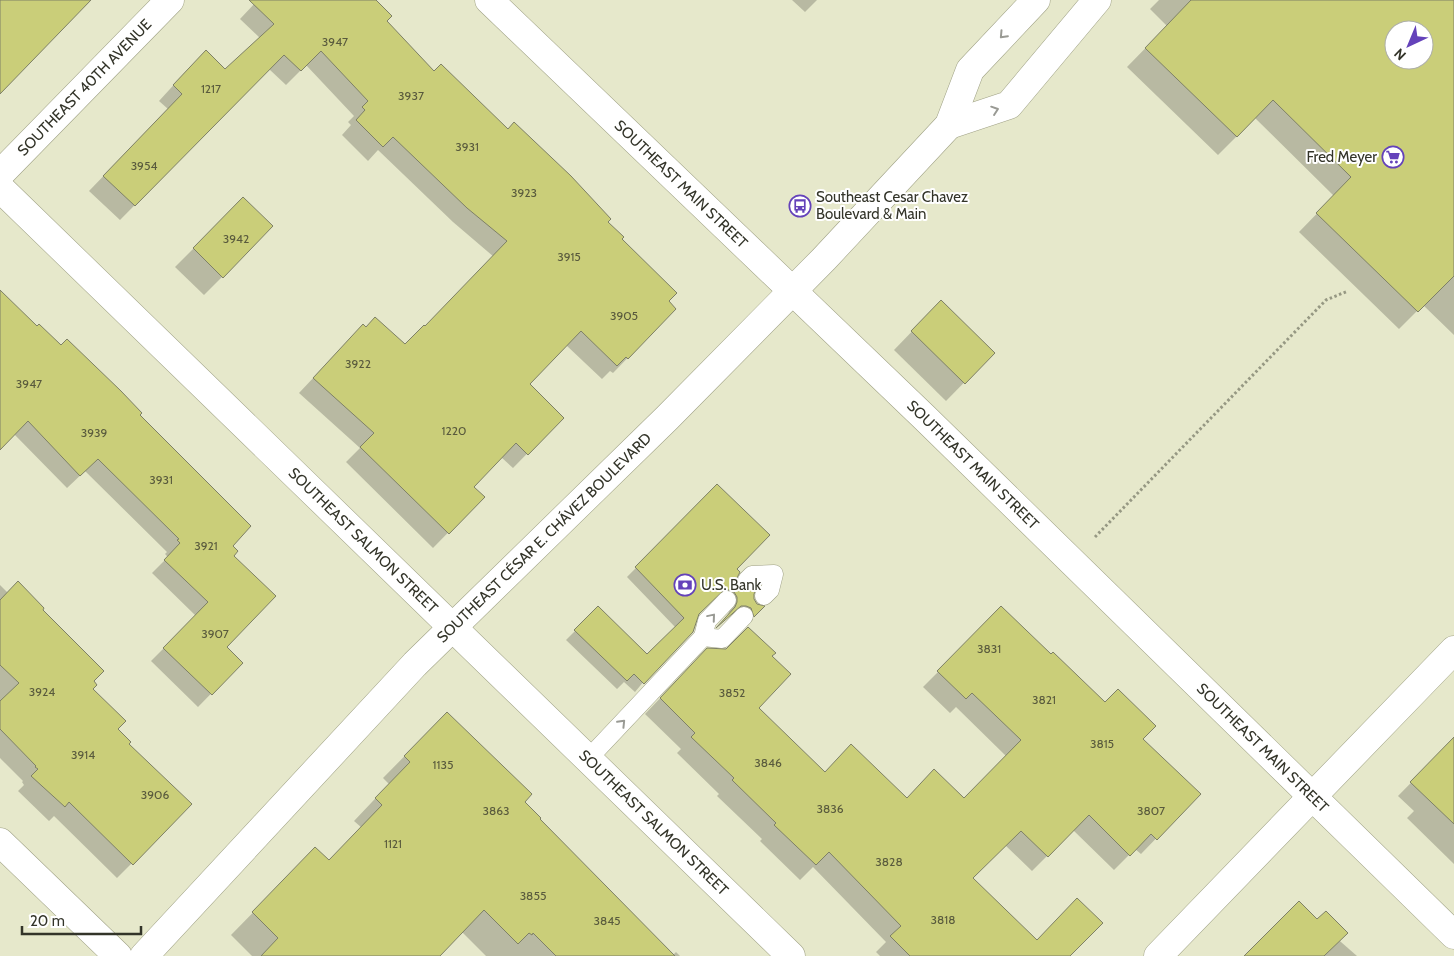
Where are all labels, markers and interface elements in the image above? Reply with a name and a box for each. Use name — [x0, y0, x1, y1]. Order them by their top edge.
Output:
street label: SOUTHEAST 40TH AVENUE — [14, 15, 155, 160]
north arrow — [1384, 20, 1434, 70]
one-way arrow — [1000, 30, 1009, 39]
house number: 3947 — [322, 34, 348, 49]
text: N — [1390, 44, 1410, 64]
house number: 1217 — [201, 81, 221, 96]
house number: 3937 — [398, 88, 424, 103]
one-way arrow — [991, 105, 999, 115]
street label: SOUTHEAST MAIN STREET — [611, 116, 751, 252]
house number: 3931 — [455, 139, 479, 154]
supermarket icon: Fred Meyer — [1381, 145, 1405, 169]
place label: Fred Meyer — [1306, 148, 1377, 166]
house number: 3954 — [131, 158, 157, 173]
house number: 3923 — [511, 185, 537, 200]
place label: Southeast Cesar Chavez Boulevard & Main — [816, 188, 968, 223]
bus stop icon: Southeast Cesar Chavez Boulevard & Main — [788, 194, 812, 218]
house number: 3942 — [223, 231, 249, 246]
house number: 3915 — [557, 249, 581, 264]
house number: 3905 — [610, 308, 638, 323]
house number: 3922 — [345, 356, 371, 371]
house number: 3947 — [16, 376, 42, 391]
street label: SOUTHEAST MAIN STREET — [903, 397, 1043, 533]
house number: 1220 — [442, 423, 466, 438]
house number: 3939 — [81, 425, 107, 440]
street label: SOUTHEAST CÉSAR E. CHÁVEZ BOULEVARD — [433, 429, 655, 646]
street label: SOUTHEAST SALMON STREET — [285, 464, 441, 617]
house number: 3931 — [149, 472, 173, 487]
house number: 3921 — [194, 538, 218, 553]
bank icon: U.S. Bank — [673, 573, 697, 597]
place label: U.S. Bank — [701, 576, 762, 594]
one-way arrow — [706, 613, 715, 622]
house number: 3907 — [201, 626, 229, 641]
house number: 3831 — [977, 641, 1001, 656]
street label: SOUTHEAST MAIN STREET — [1193, 680, 1332, 816]
house number: 3924 — [29, 684, 55, 699]
house number: 3852 — [719, 685, 745, 700]
house number: 3821 — [1032, 692, 1056, 707]
one-way arrow — [616, 720, 625, 729]
house number: 3815 — [1090, 736, 1114, 751]
street label: SOUTHEAST SALMON STREET — [575, 746, 732, 899]
house number: 3914 — [71, 747, 95, 762]
house number: 3846 — [754, 755, 782, 770]
house number: 1135 — [433, 757, 453, 772]
house number: 3906 — [141, 787, 169, 802]
house number: 3836 — [816, 801, 844, 816]
house number: 3863 — [482, 803, 510, 818]
house number: 3807 — [1137, 803, 1165, 818]
house number: 1121 — [384, 836, 402, 851]
house number: 3828 — [875, 854, 903, 869]
house number: 3855 — [520, 888, 546, 903]
scale bar — [22, 904, 141, 936]
text: 20 m — [30, 912, 65, 930]
house number: 3818 — [931, 912, 955, 927]
house number: 3845 — [593, 913, 621, 928]

